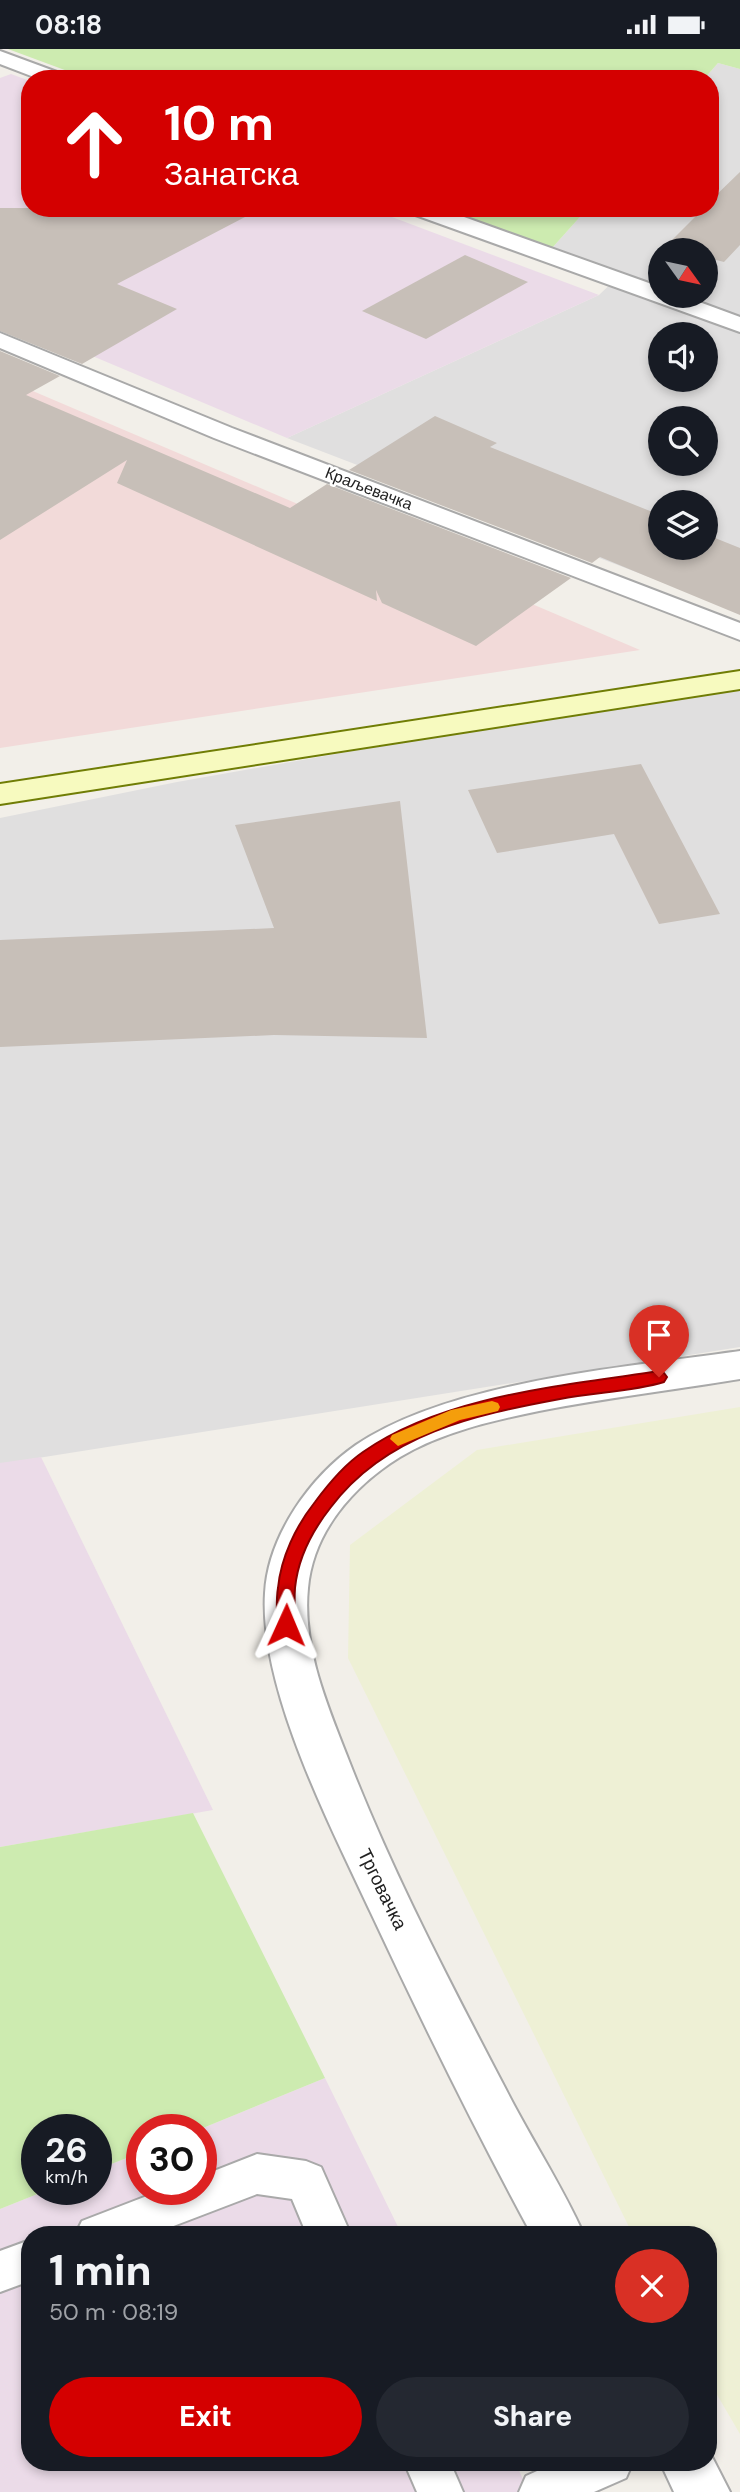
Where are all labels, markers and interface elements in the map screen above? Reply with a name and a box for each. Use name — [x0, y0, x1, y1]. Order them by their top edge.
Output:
text: 08:18 — [35, 8, 102, 42]
text: 10 m — [164, 91, 274, 155]
icon: ahead — [49, 98, 140, 189]
text: Занатска — [164, 153, 299, 195]
north arrow — [648, 238, 718, 308]
map controls — [648, 238, 718, 560]
button: sound — [648, 322, 718, 392]
button: search — [648, 406, 718, 476]
street label: Краљевачка — [322, 462, 416, 515]
button: layers — [648, 490, 718, 560]
pin — [629, 1305, 689, 1377]
icon: arrive — [640, 1316, 678, 1354]
position arrow — [249, 1588, 323, 1662]
street label: Трговачка — [352, 1844, 413, 1934]
speed limit sign: 30 — [126, 2114, 217, 2205]
text: 26 — [45, 2127, 88, 2173]
text: km/h — [45, 2165, 88, 2189]
text: 1 min — [49, 2243, 152, 2298]
button: close — [615, 2249, 689, 2323]
text: 50 m · 08:19 — [49, 2297, 178, 2327]
button: Exit — [49, 2377, 362, 2457]
button: Share — [376, 2377, 689, 2457]

